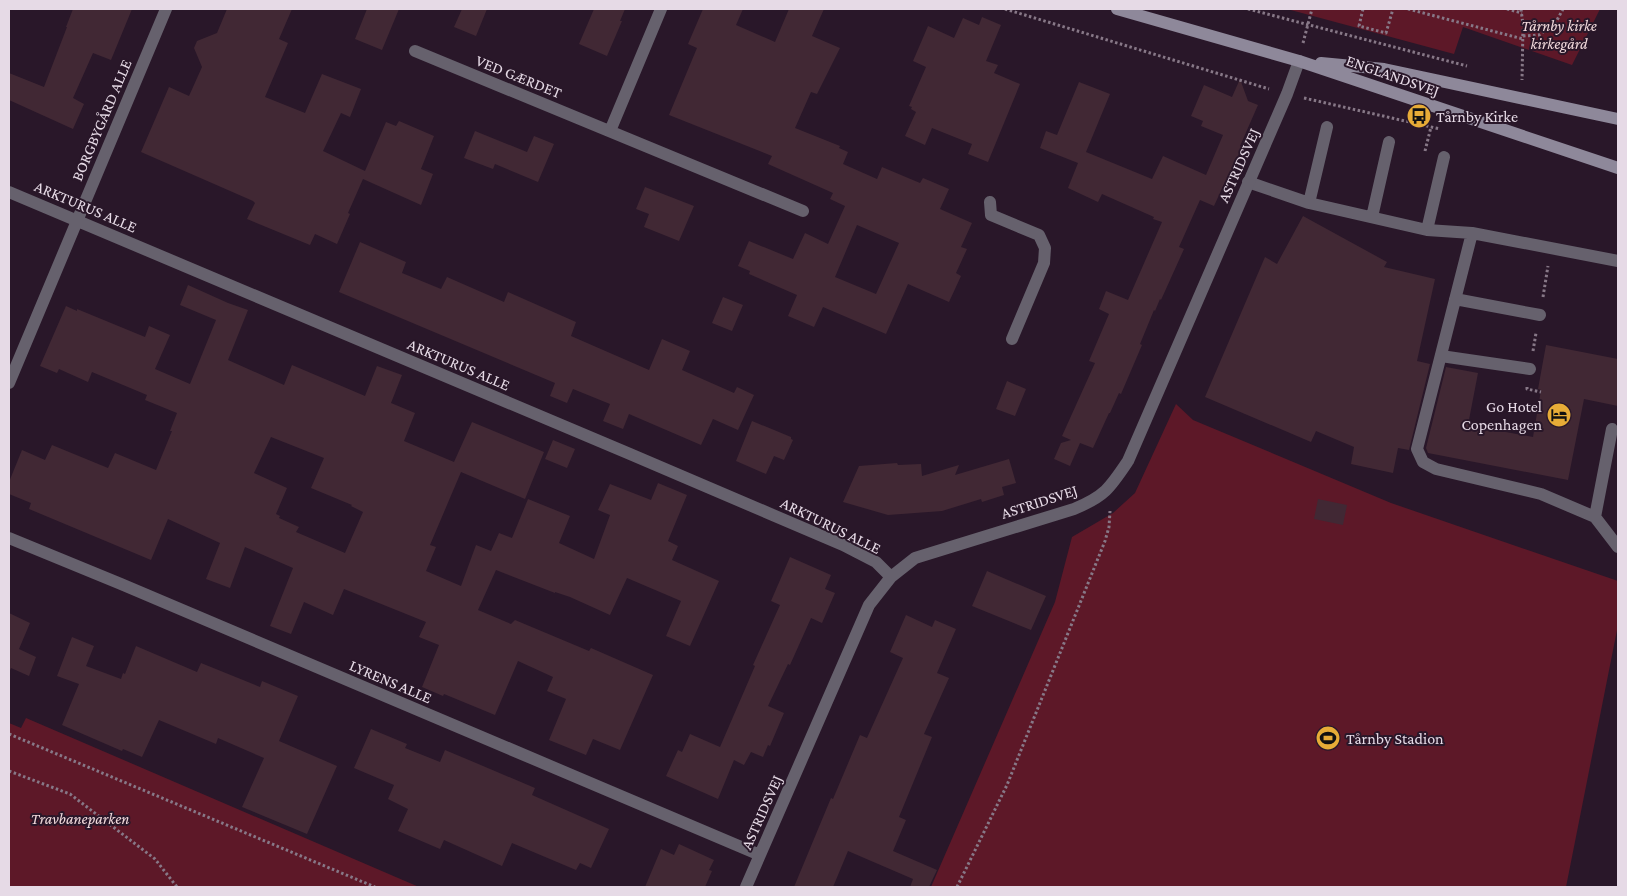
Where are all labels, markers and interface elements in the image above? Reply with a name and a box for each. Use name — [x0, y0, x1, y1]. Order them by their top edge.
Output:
park label: Tårnby kirke kirkegård — [1521, 17, 1597, 53]
street label: VED GÆRDET — [473, 52, 564, 102]
street label: ENGLANDSVEJ — [1344, 52, 1442, 100]
street label: BORGBYGÅRD ALLE — [68, 57, 135, 184]
bus stop icon: Tårnby Kirke — [1406, 103, 1432, 129]
place label: Tårnby Kirke — [1436, 108, 1518, 126]
street label: ASTRIDSVEJ — [1215, 125, 1263, 205]
street label: ARKTURUS ALLE — [32, 177, 140, 236]
street label: ARKTURUS ALLE — [405, 335, 513, 394]
place label: Go Hotel Copenhagen — [1461, 398, 1542, 434]
hotel icon: Go Hotel Copenhagen — [1546, 402, 1572, 428]
street label: ASTRIDSVEJ — [999, 481, 1080, 523]
street label: ARKTURUS ALLE — [778, 494, 884, 557]
street label: LYRENS ALLE — [347, 656, 435, 707]
sports icon: Tårnby Stadion — [1315, 725, 1341, 751]
place label: Tårnby Stadion — [1346, 730, 1444, 748]
street label: ASTRIDSVEJ — [738, 772, 786, 852]
park label: Travbaneparken — [31, 810, 129, 828]

